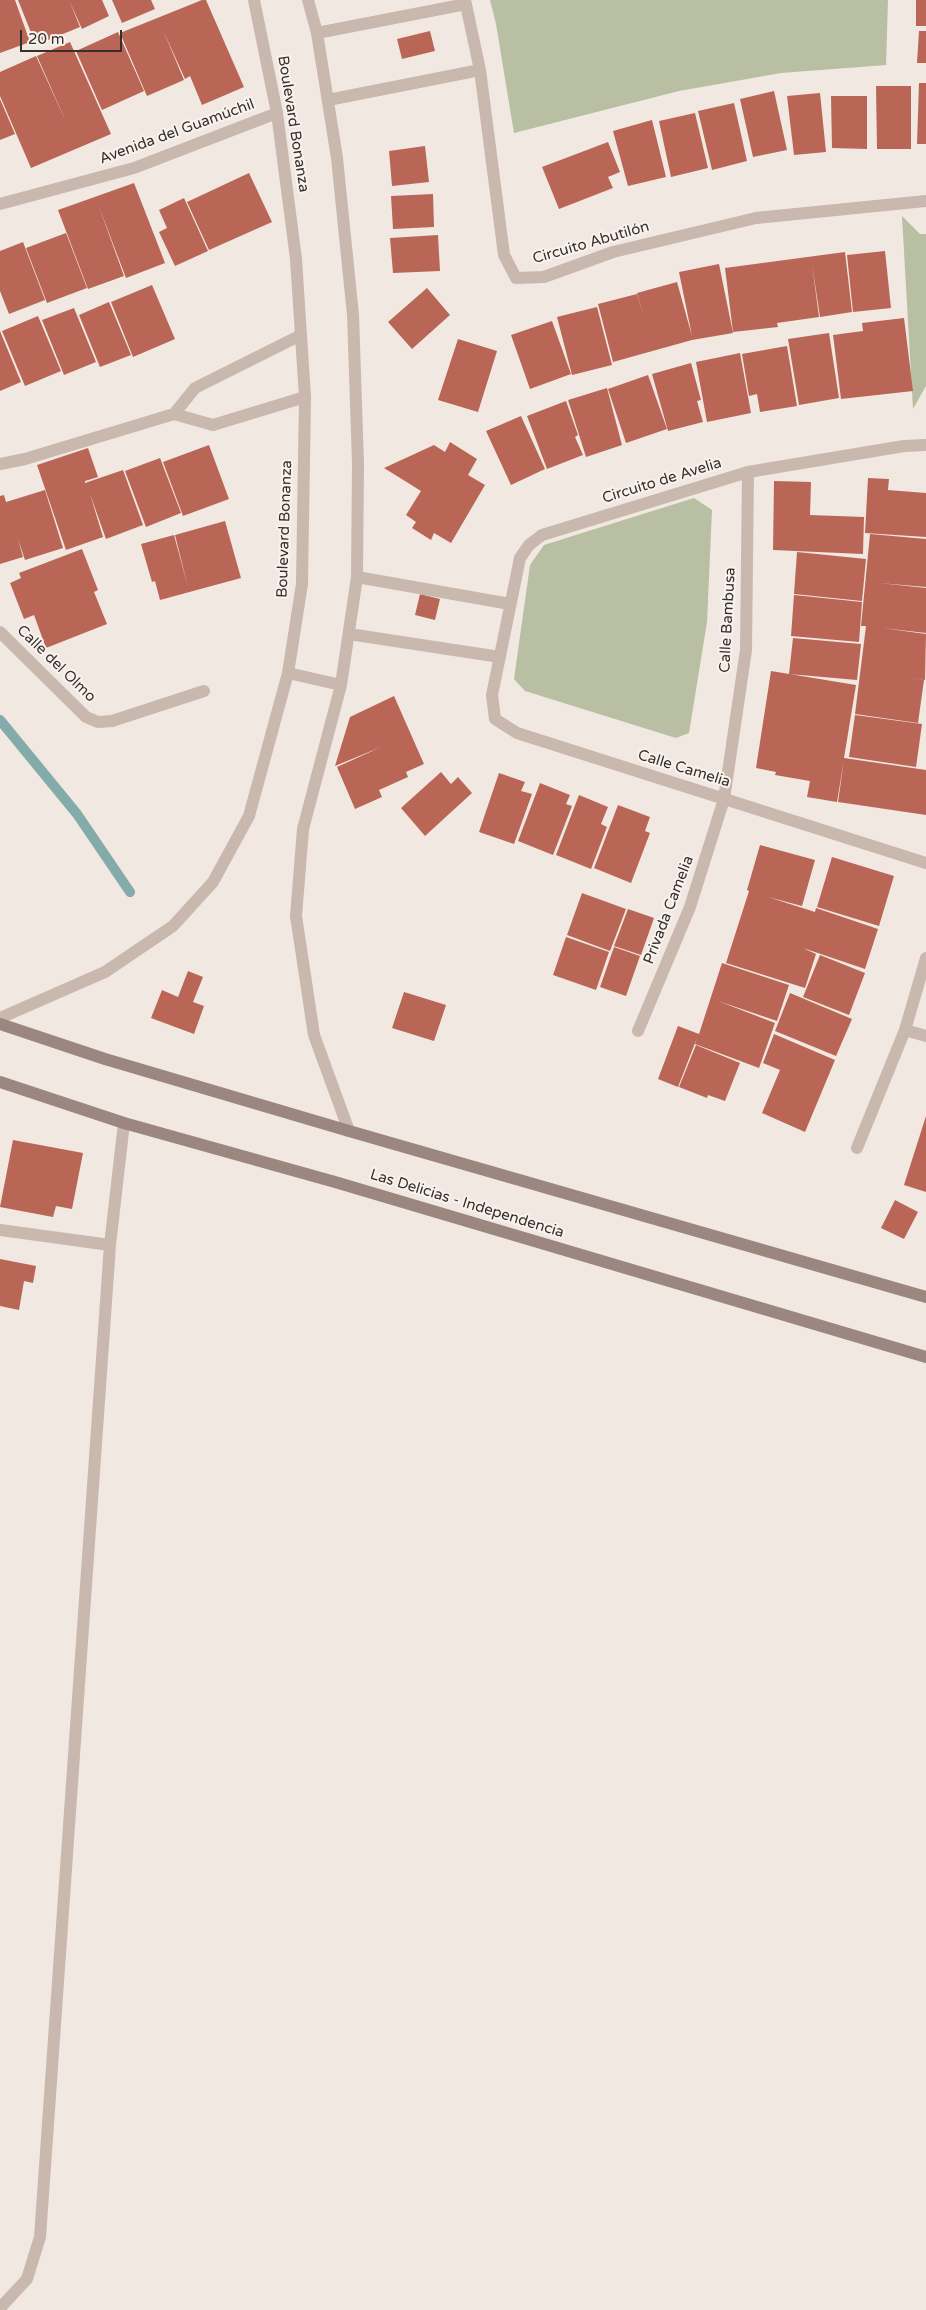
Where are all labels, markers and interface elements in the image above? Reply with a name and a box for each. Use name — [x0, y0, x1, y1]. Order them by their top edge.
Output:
scale bar — [22, 20, 125, 52]
text: 20 m — [28, 30, 65, 48]
street label: Boulevard Bonanza — [273, 54, 313, 194]
street label: Avenida del Guamúchil — [97, 96, 257, 168]
street label: Circuito Abutilón — [531, 218, 651, 268]
street label: Circuito de Avelia — [600, 454, 724, 508]
street label: Boulevard Bonanza — [274, 460, 296, 598]
street label: Calle Bambusa — [716, 567, 740, 673]
street label: Calle del Olmo — [13, 622, 99, 706]
street label: Calle Camelia — [636, 746, 732, 792]
street label: Privada Camelia — [640, 853, 698, 967]
street label: Las Delicias - Independencia — [368, 1166, 566, 1242]

